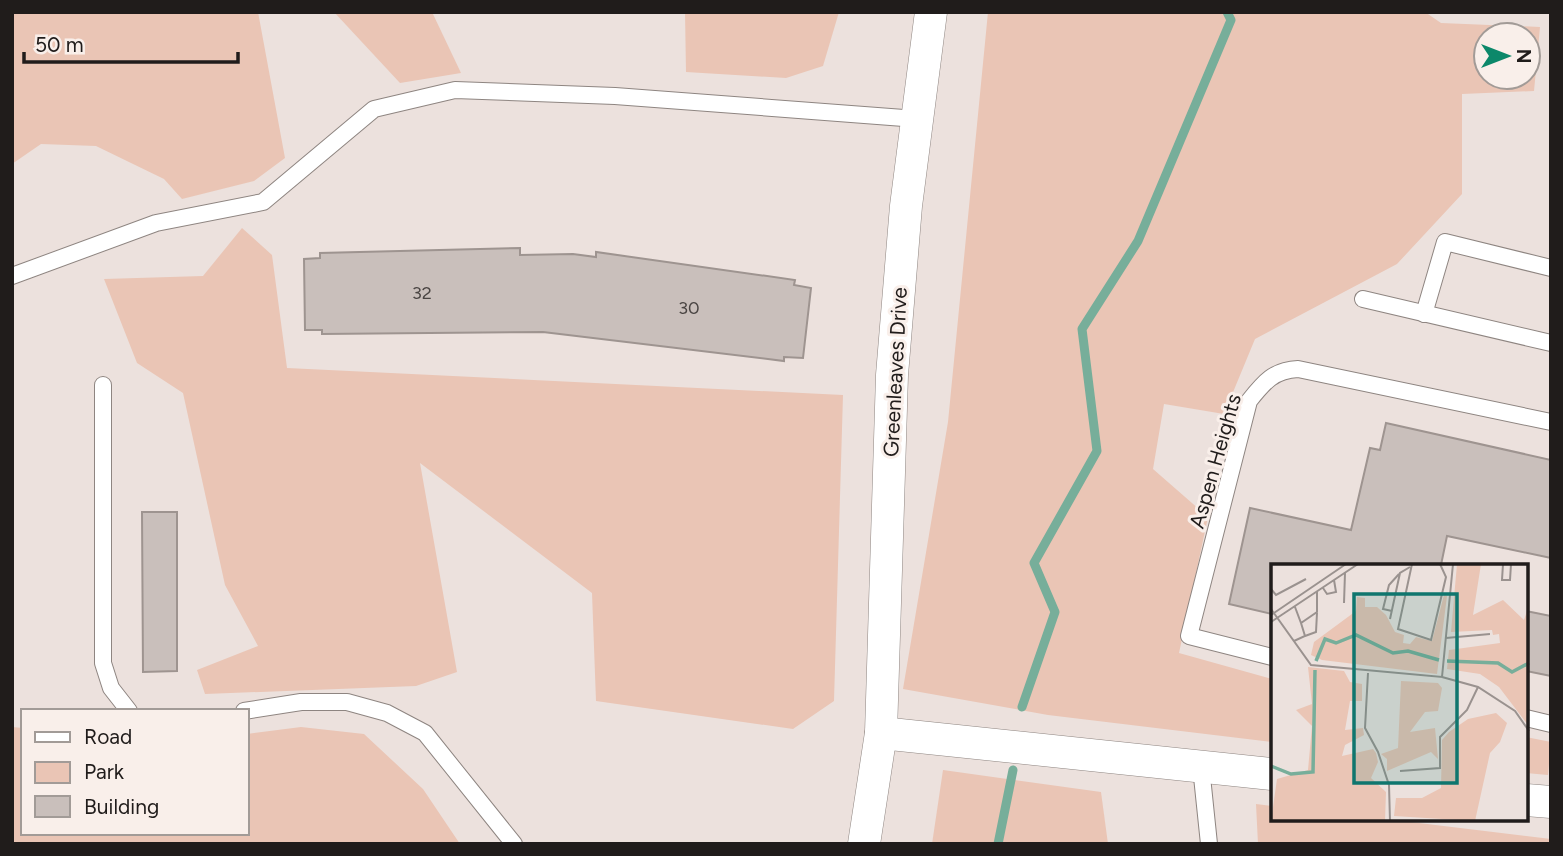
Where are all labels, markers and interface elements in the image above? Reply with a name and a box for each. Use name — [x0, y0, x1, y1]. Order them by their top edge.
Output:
scale bar — [24, 21, 238, 65]
north arrow — [1472, 21, 1542, 91]
text: 50 m — [35, 32, 84, 57]
text: N — [1512, 49, 1535, 63]
house number: 32 — [412, 282, 432, 304]
street label: Greenleaves Drive — [878, 286, 912, 458]
house number: 30 — [678, 297, 700, 319]
street label: Aspen Heights — [1184, 391, 1246, 531]
inset map — [1271, 564, 1528, 821]
legend — [21, 709, 248, 835]
text: Road — [84, 724, 132, 749]
text: Park — [84, 759, 125, 784]
text: Building — [84, 794, 159, 819]

